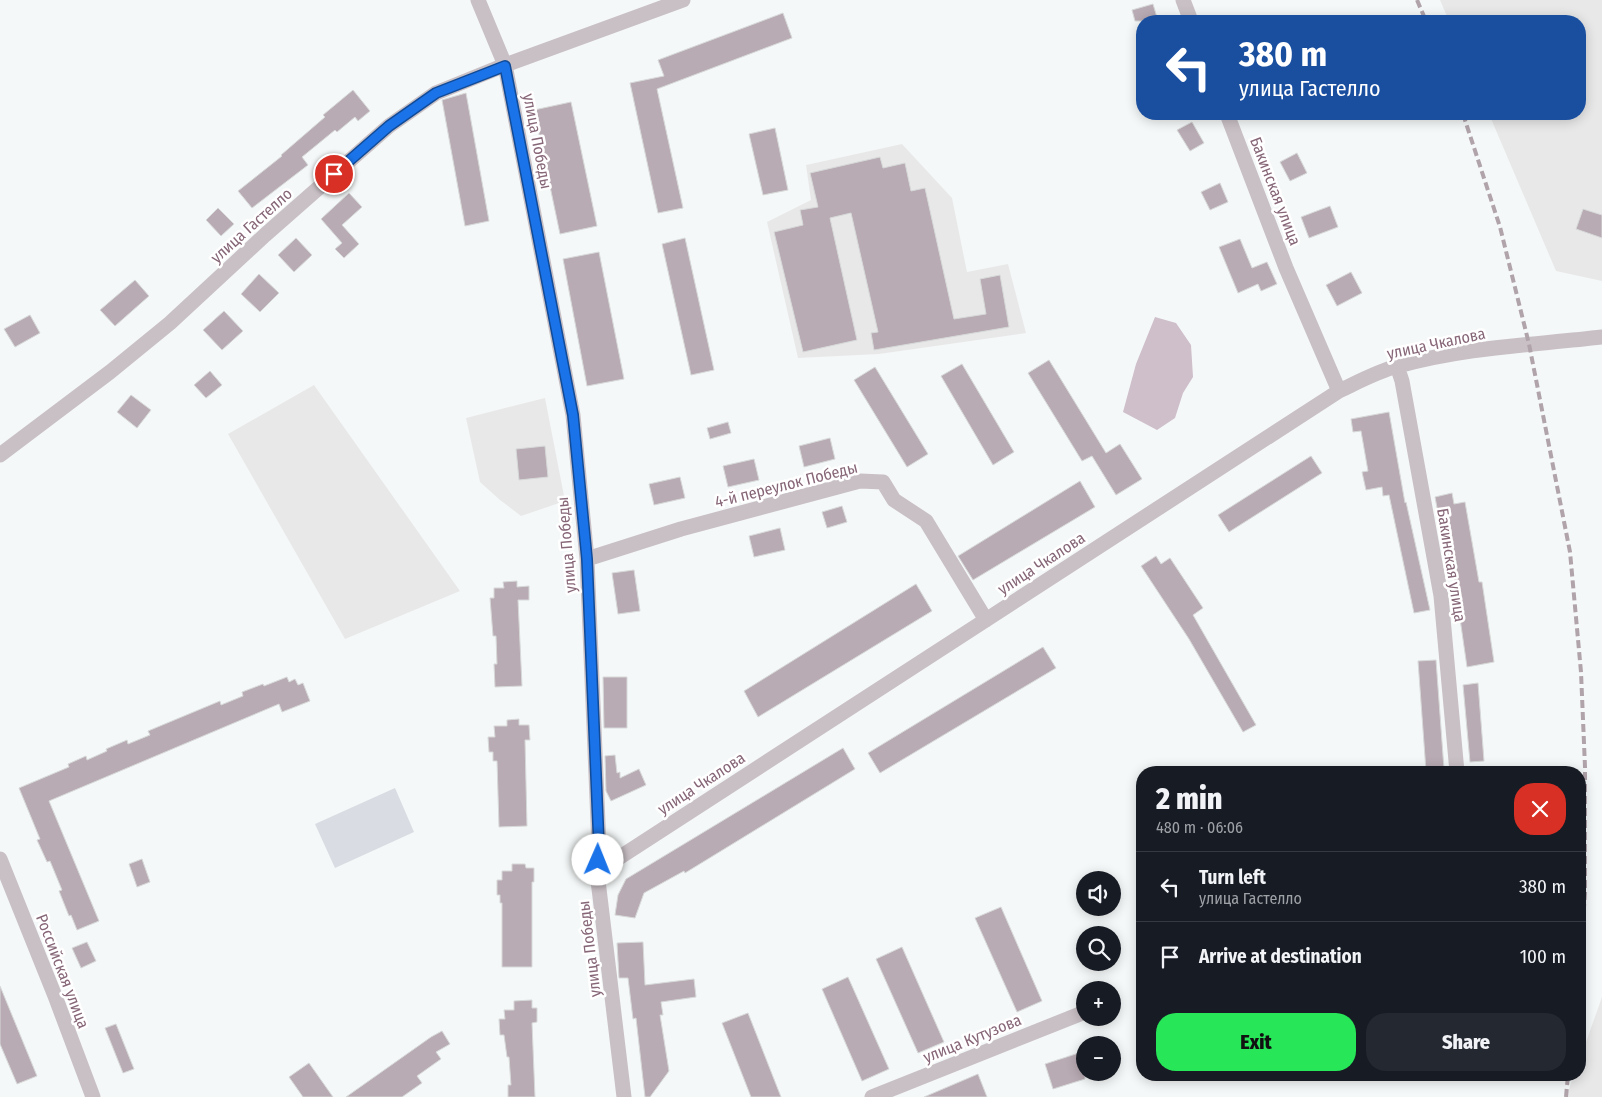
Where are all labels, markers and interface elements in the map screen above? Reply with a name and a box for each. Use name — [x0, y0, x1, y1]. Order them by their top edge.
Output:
text: 380 m — [1239, 33, 1327, 75]
icon: left — [1156, 35, 1221, 100]
text: улица Гастелло — [1239, 75, 1381, 102]
street label: улица Победы — [519, 92, 556, 190]
street label: Бакинская улица — [1246, 134, 1305, 248]
pin — [313, 153, 355, 195]
icon: arrive — [320, 160, 348, 188]
street label: улица Гастелло — [207, 184, 296, 267]
street label: улица Чкалова — [1385, 324, 1487, 363]
street label: 4-й переулок Победы — [713, 458, 859, 511]
street label: улица Победы — [553, 496, 580, 594]
street label: Бакинская улица — [1433, 507, 1470, 623]
street label: улица Чкалова — [994, 528, 1089, 599]
street label: улица Чкалова — [654, 748, 749, 819]
text: 2 min — [1156, 781, 1222, 817]
button: close — [1514, 783, 1566, 835]
text: 480 m · 06:06 — [1156, 818, 1243, 837]
position arrow — [571, 833, 623, 885]
text: Turn left — [1199, 866, 1266, 889]
map controls — [1076, 871, 1121, 1081]
button: sound — [1076, 871, 1121, 916]
icon: left — [1156, 873, 1184, 901]
text: 380 m — [1519, 875, 1566, 898]
text: улица Гастелло — [1199, 889, 1302, 908]
street label: улица Победы — [574, 900, 605, 998]
street label: Российская улица — [32, 911, 93, 1031]
button: search — [1076, 926, 1121, 971]
icon: arrive — [1156, 943, 1184, 971]
text: Arrive at destination — [1199, 945, 1362, 968]
text: 100 m — [1520, 945, 1566, 968]
button: + — [1076, 981, 1121, 1026]
street label: улица Кутузова — [920, 1010, 1024, 1067]
button: Exit — [1156, 1013, 1356, 1071]
button: Share — [1366, 1013, 1566, 1071]
button: − — [1076, 1036, 1121, 1081]

